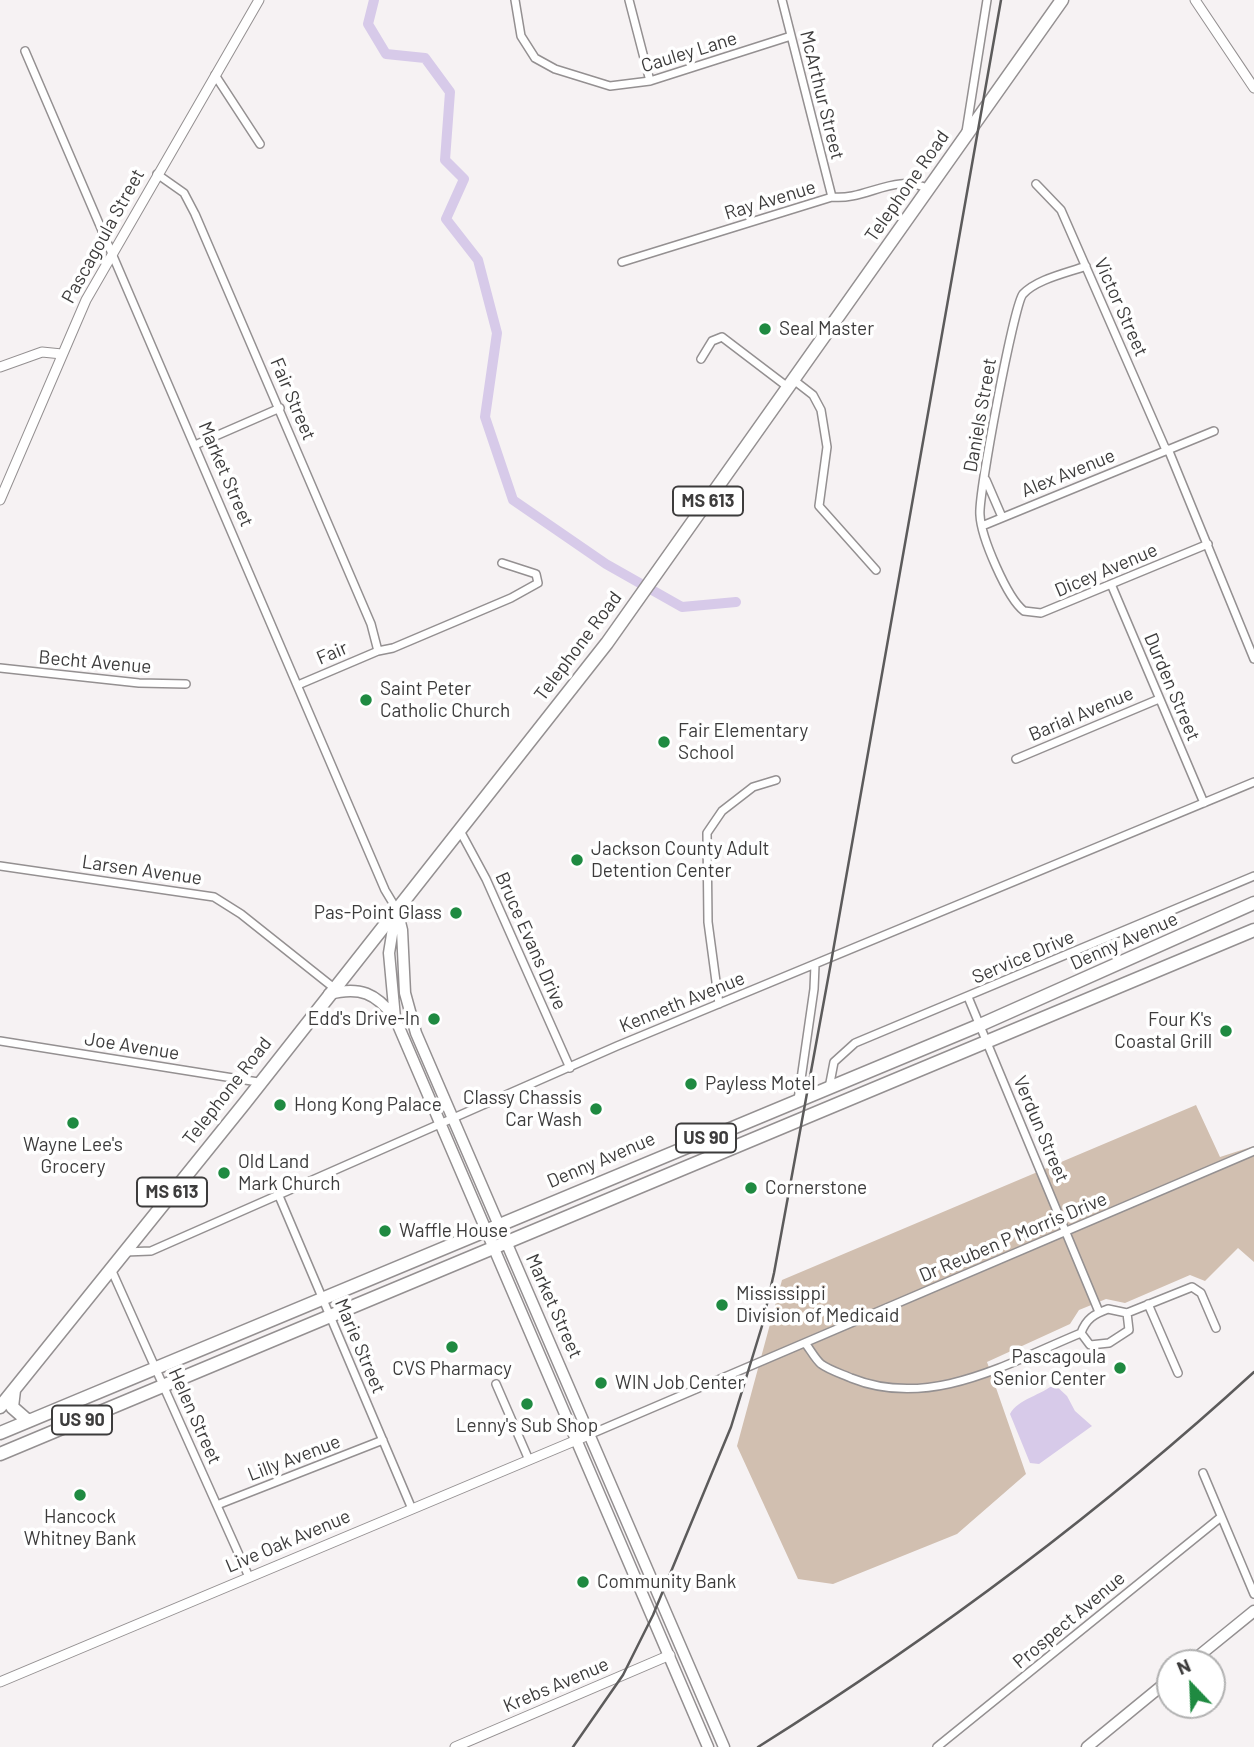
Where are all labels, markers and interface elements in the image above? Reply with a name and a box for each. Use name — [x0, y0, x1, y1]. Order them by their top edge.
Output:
street label: Cauley Lane — [638, 27, 740, 77]
street label: McArthur Street — [795, 28, 849, 162]
street label: Telephone Road — [860, 126, 954, 246]
street label: Pascagoula Street — [57, 165, 149, 307]
street label: Ray Avenue — [722, 175, 818, 225]
street label: Victor Street — [1089, 254, 1153, 360]
place label: Seal Master — [779, 318, 874, 340]
marker: Seal Master — [757, 321, 773, 337]
street label: Fair Street — [265, 354, 321, 444]
street label: Daniels Street — [959, 356, 1001, 474]
street label: Market Street — [194, 418, 258, 530]
street label: Alex Avenue — [1018, 444, 1118, 502]
road number: MS 613 — [673, 486, 743, 516]
street label: Dicey Avenue — [1051, 538, 1161, 602]
street label: Telephone Road — [529, 587, 627, 705]
street label: Durden Street — [1139, 630, 1205, 744]
street label: Fair — [313, 636, 351, 670]
street label: Becht Avenue — [38, 646, 152, 678]
place label: Saint Peter Catholic Church — [380, 678, 510, 722]
street label: Barial Avenue — [1025, 682, 1137, 746]
marker: Saint Peter Catholic Church — [358, 692, 374, 708]
place label: Fair Elementary School — [678, 720, 808, 764]
marker: Fair Elementary School — [656, 734, 672, 750]
place label: Jackson County Adult Detention Center — [591, 838, 769, 882]
street label: Larsen Avenue — [80, 850, 204, 890]
marker: Jackson County Adult Detention Center — [569, 852, 585, 868]
street label: Bruce Evans Drive — [490, 869, 572, 1013]
place label: Pas-Point Glass — [314, 902, 442, 924]
marker: Pas-Point Glass — [448, 905, 464, 921]
street label: Denny Avenue — [1067, 907, 1181, 975]
street label: Service Drive — [969, 925, 1077, 989]
street label: Kenneth Avenue — [616, 966, 748, 1038]
place label: Edd's Drive-In — [308, 1008, 420, 1030]
place label: Four K's Coastal Grill — [1114, 1009, 1212, 1053]
marker: Edd's Drive-In — [426, 1011, 442, 1027]
marker: Four K's Coastal Grill — [1218, 1023, 1234, 1039]
street label: Joe Avenue — [83, 1027, 181, 1065]
street label: Telephone Road — [178, 1032, 276, 1150]
street label: Verdun Street — [1008, 1072, 1074, 1186]
place label: Payless Motel — [705, 1073, 816, 1095]
marker: Payless Motel — [683, 1076, 699, 1092]
place label: Classy Chassis Car Wash — [463, 1087, 582, 1131]
place label: Hong Kong Palace — [294, 1094, 442, 1116]
marker: Hong Kong Palace — [272, 1097, 288, 1113]
marker: Classy Chassis Car Wash — [588, 1101, 604, 1117]
marker: Wayne Lee's Grocery — [65, 1115, 81, 1131]
road number: US 90 — [676, 1124, 736, 1153]
street label: Denny Avenue — [544, 1127, 658, 1193]
place label: Wayne Lee's Grocery — [23, 1134, 123, 1178]
place label: Old Land Mark Church — [238, 1151, 340, 1195]
marker: Old Land Mark Church — [216, 1165, 232, 1181]
road number: MS 613 — [137, 1177, 207, 1206]
place label: Cornerstone — [765, 1177, 867, 1199]
marker: Cornerstone — [743, 1180, 759, 1196]
street label: Dr Reuben P Morris Drive — [916, 1187, 1110, 1287]
place label: Waffle House — [399, 1220, 508, 1242]
marker: Waffle House — [377, 1223, 393, 1239]
street label: Market Street — [521, 1250, 587, 1362]
place label: Mississippi Division of Medicaid — [736, 1283, 899, 1327]
street label: Marie Street — [330, 1295, 390, 1397]
marker: Mississippi Division of Medicaid — [714, 1297, 730, 1313]
marker: CVS Pharmacy — [444, 1339, 460, 1355]
place label: Pascagoula Senior Center — [993, 1346, 1106, 1390]
place label: CVS Pharmacy — [392, 1358, 512, 1380]
marker: Pascagoula Senior Center — [1112, 1360, 1128, 1376]
street label: Helen Street — [164, 1364, 226, 1468]
place label: WIN Job Center — [615, 1372, 744, 1394]
marker: WIN Job Center — [593, 1375, 609, 1391]
marker: Lenny's Sub Shop — [519, 1396, 535, 1412]
road number: US 90 — [52, 1406, 112, 1434]
place label: Lenny's Sub Shop — [456, 1415, 598, 1437]
street label: Lilly Avenue — [244, 1430, 344, 1486]
marker: Hancock Whitney Bank — [72, 1487, 88, 1503]
street label: Live Oak Avenue — [222, 1504, 354, 1578]
place label: Hancock Whitney Bank — [24, 1506, 136, 1550]
street label: Prospect Avenue — [1008, 1567, 1130, 1673]
place label: Community Bank — [597, 1571, 736, 1593]
marker: Community Bank — [575, 1574, 591, 1590]
north arrow — [1156, 1649, 1226, 1719]
street label: Krebs Avenue — [500, 1653, 612, 1717]
text: N — [1173, 1653, 1194, 1679]

